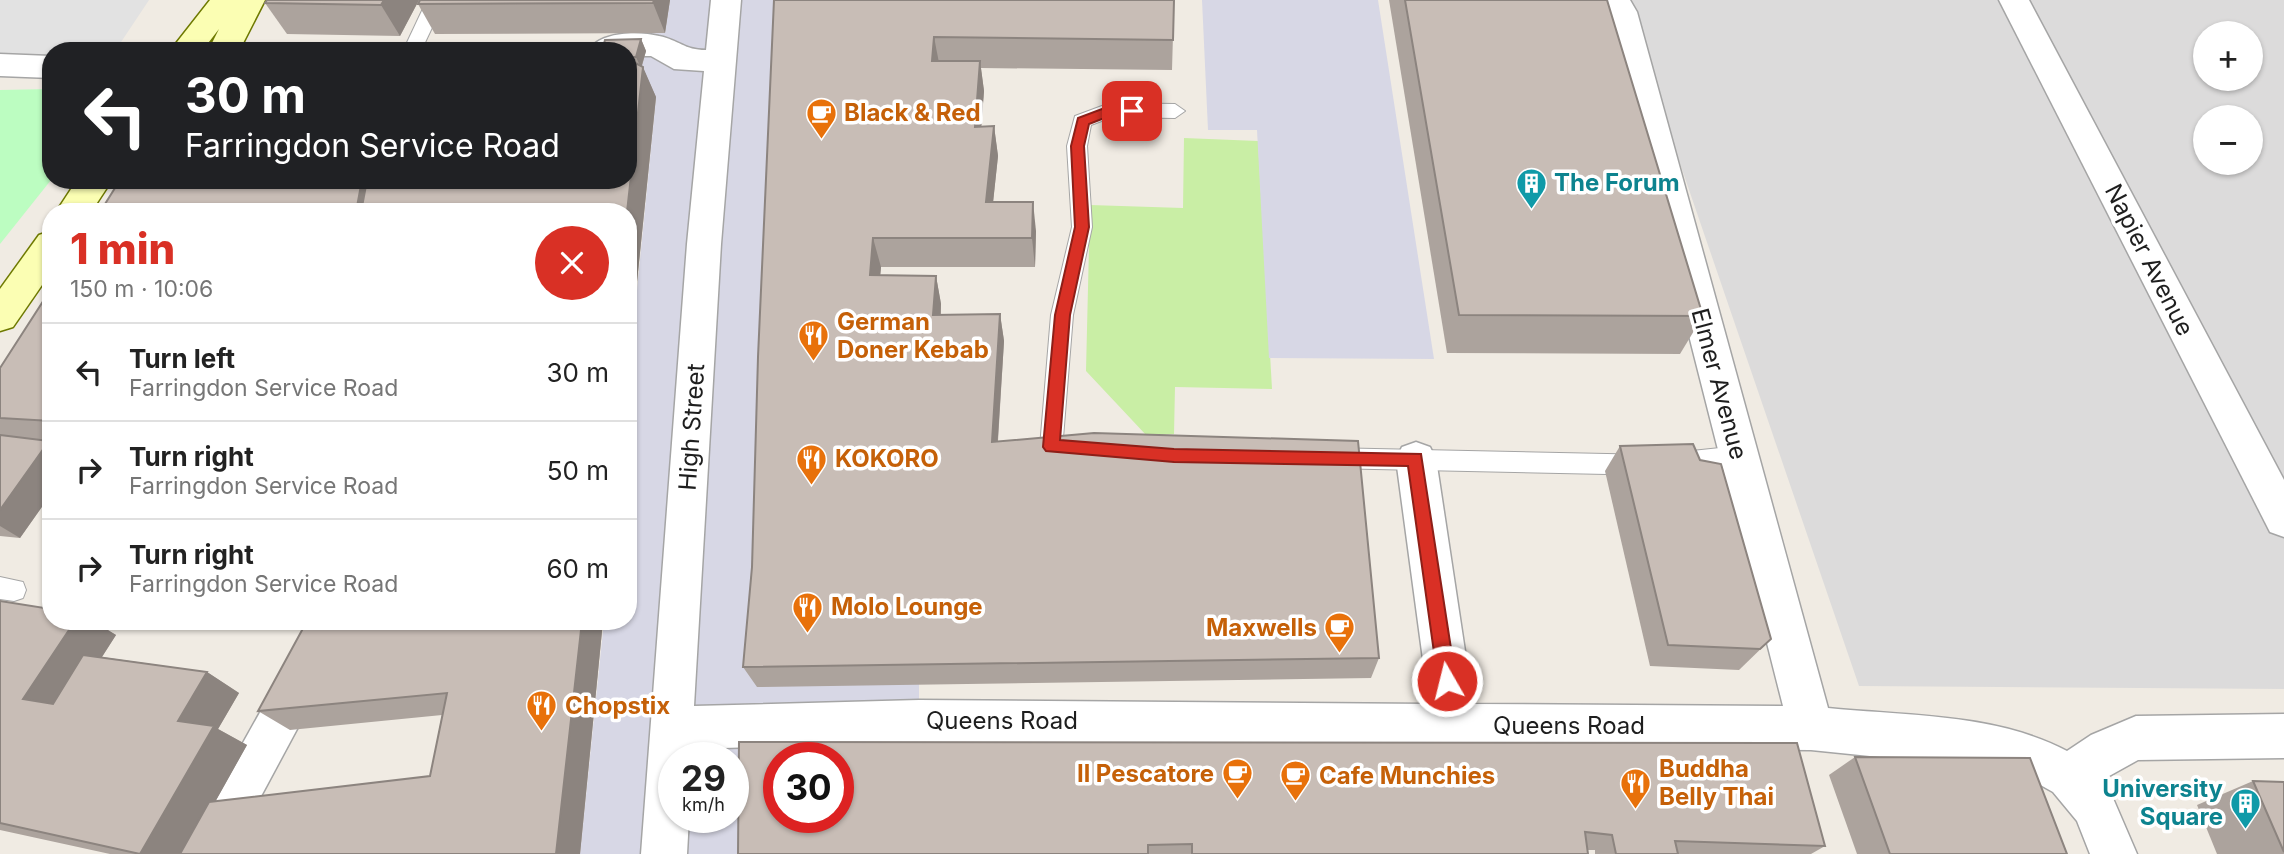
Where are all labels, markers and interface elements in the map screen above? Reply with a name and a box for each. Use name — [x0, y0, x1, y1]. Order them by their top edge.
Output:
map controls — [2193, 21, 2263, 175]
button: + — [2193, 21, 2263, 91]
text: 30 m — [185, 66, 306, 125]
icon: left — [70, 70, 161, 161]
pin — [1102, 81, 1162, 141]
icon: arrive — [1113, 92, 1151, 130]
cafe icon: Black & Red — [804, 96, 838, 140]
place label: Black & Red — [844, 98, 981, 127]
button: − — [2193, 105, 2263, 175]
text: Farringdon Service Road — [185, 126, 560, 165]
building icon: The Forum — [1514, 166, 1548, 210]
place label: The Forum — [1554, 168, 1680, 197]
street label: Napier Avenue — [2099, 179, 2200, 340]
text: 1 min — [70, 223, 175, 274]
button: close — [535, 226, 609, 300]
text: 150 m · 10:06 — [70, 275, 213, 303]
street label: Elmer Avenue — [1685, 305, 1754, 463]
place label: German Doner Kebab — [837, 307, 989, 364]
restaurant icon: German Doner Kebab — [797, 319, 831, 363]
text: Turn left — [129, 343, 235, 374]
icon: left — [70, 353, 108, 391]
text: 30 m — [546, 357, 609, 388]
street label: High Street — [673, 362, 710, 491]
text: Farringdon Service Road — [129, 374, 398, 402]
text: Turn right — [129, 441, 254, 472]
restaurant icon: KOKORO — [795, 442, 829, 486]
place label: KOKORO — [835, 444, 939, 473]
icon: right — [70, 451, 108, 489]
text: 50 m — [547, 455, 609, 486]
text: Farringdon Service Road — [129, 472, 398, 500]
text: Turn right — [129, 539, 254, 570]
icon: right — [70, 549, 108, 587]
text: 60 m — [546, 553, 609, 584]
text: Farringdon Service Road — [129, 570, 398, 598]
restaurant icon: Molo Lounge — [791, 590, 825, 634]
place label: Molo Lounge — [831, 592, 983, 621]
cafe icon: Maxwells — [1323, 611, 1357, 655]
place label: Maxwells — [1206, 613, 1317, 642]
position arrow — [1410, 644, 1484, 718]
restaurant icon: Chopstix — [525, 689, 559, 733]
place label: Chopstix — [565, 691, 670, 720]
street label: Queens Road — [926, 706, 1078, 735]
street label: Queens Road — [1493, 711, 1645, 740]
speed limit sign: 30 — [763, 742, 854, 833]
place label: Buddha Belly Thai — [1659, 754, 1774, 811]
text: 29 — [681, 757, 726, 799]
cafe icon: Il Pescatore — [1220, 757, 1254, 801]
place label: Il Pescatore — [1077, 759, 1214, 788]
cafe icon: Cafe Munchies — [1279, 759, 1313, 803]
place label: Cafe Munchies — [1319, 761, 1495, 790]
restaurant icon: Buddha Belly Thai — [1619, 766, 1653, 810]
place label: University Square — [2102, 774, 2224, 831]
building icon: University Square — [2229, 786, 2263, 830]
text: km/h — [682, 794, 725, 815]

